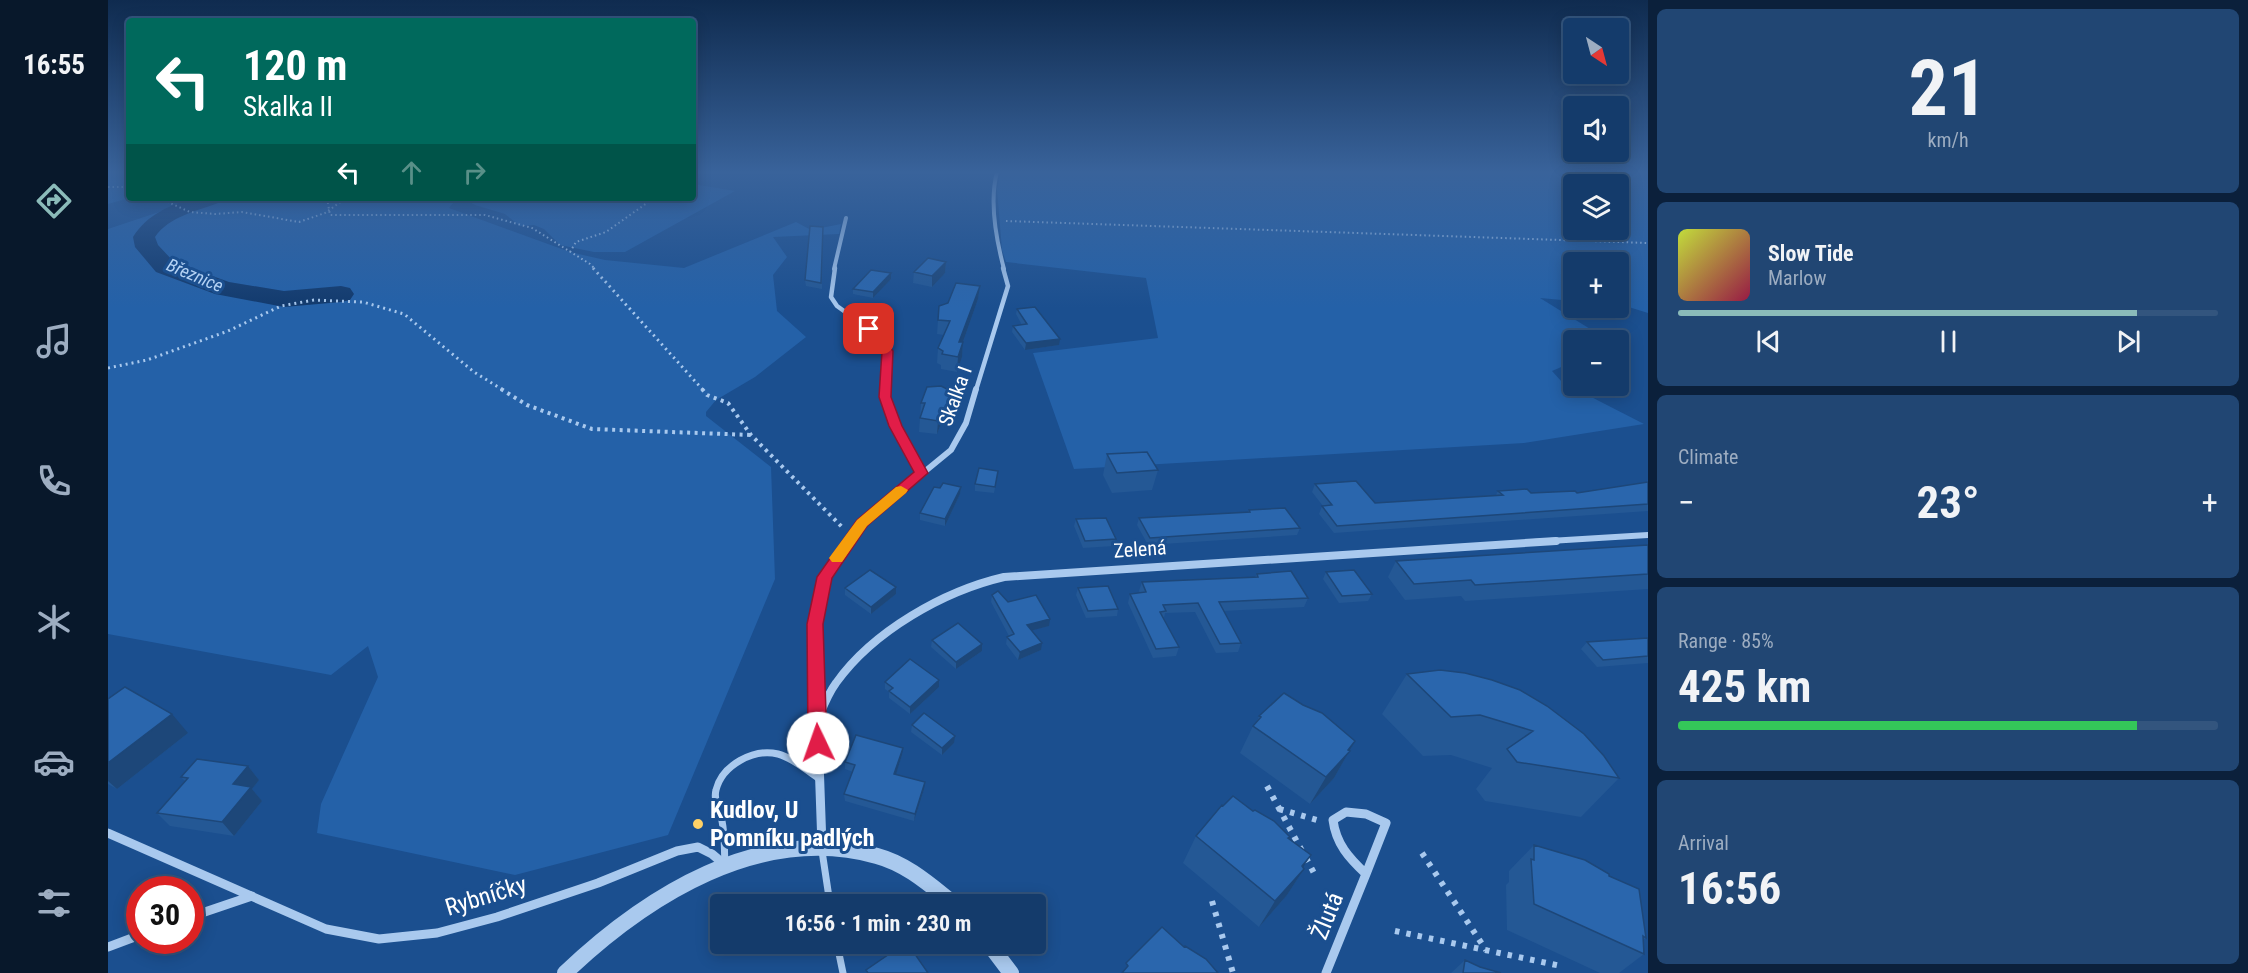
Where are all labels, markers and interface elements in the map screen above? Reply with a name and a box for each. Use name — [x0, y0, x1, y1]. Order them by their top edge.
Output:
north arrow — [1563, 18, 1629, 84]
map controls — [1563, 18, 1629, 396]
text: 120 m — [243, 41, 348, 90]
icon: left — [144, 42, 222, 120]
text: 21 — [1909, 43, 1987, 134]
text: 16:55 — [23, 49, 85, 81]
text: Skalka II — [243, 91, 333, 123]
button: sound — [1563, 96, 1629, 162]
text: km/h — [1927, 128, 1969, 152]
icon: left — [332, 156, 365, 189]
icon: ahead — [395, 156, 428, 189]
icon: right — [458, 156, 491, 189]
button: layers — [1563, 174, 1629, 240]
icon: directions — [33, 180, 75, 222]
text: Slow Tide — [1768, 241, 1854, 266]
button: + — [1563, 252, 1629, 318]
water label: Březnice — [164, 254, 226, 296]
text: Marlow — [1768, 266, 1826, 290]
pin — [843, 303, 894, 354]
icon: arrive — [852, 312, 885, 345]
icon: music — [33, 320, 75, 362]
icon: previous — [1752, 325, 1785, 358]
icon: pause — [1932, 325, 1965, 358]
icon: next — [2112, 325, 2145, 358]
button: − — [1563, 330, 1629, 396]
street label: Skalka I — [933, 363, 977, 429]
text: Climate — [1678, 445, 1738, 469]
icon: phone — [33, 460, 75, 502]
text: 23° — [1917, 476, 1980, 529]
text: − — [1678, 483, 1695, 522]
text: + — [2202, 483, 2218, 522]
street label: Zelená — [1113, 535, 1167, 563]
icon: climate — [33, 601, 75, 643]
text: Range · 85% — [1678, 629, 1774, 653]
text: 425 km — [1678, 660, 1811, 713]
position arrow — [786, 711, 850, 775]
icon: car — [33, 741, 75, 783]
place label: Kudlov, U Pomníku padlých — [710, 796, 875, 852]
marker: Kudlov, U Pomníku padlých — [691, 817, 705, 831]
text: Arrival — [1678, 831, 1729, 855]
text: 16:56 — [1678, 862, 1781, 915]
street label: Rybníčky — [442, 870, 530, 922]
speed limit sign: 30 — [126, 876, 204, 954]
icon: filters — [33, 882, 75, 924]
street label: Žlutá — [1305, 888, 1349, 944]
text: 16:56 · 1 min · 230 m — [785, 911, 971, 936]

